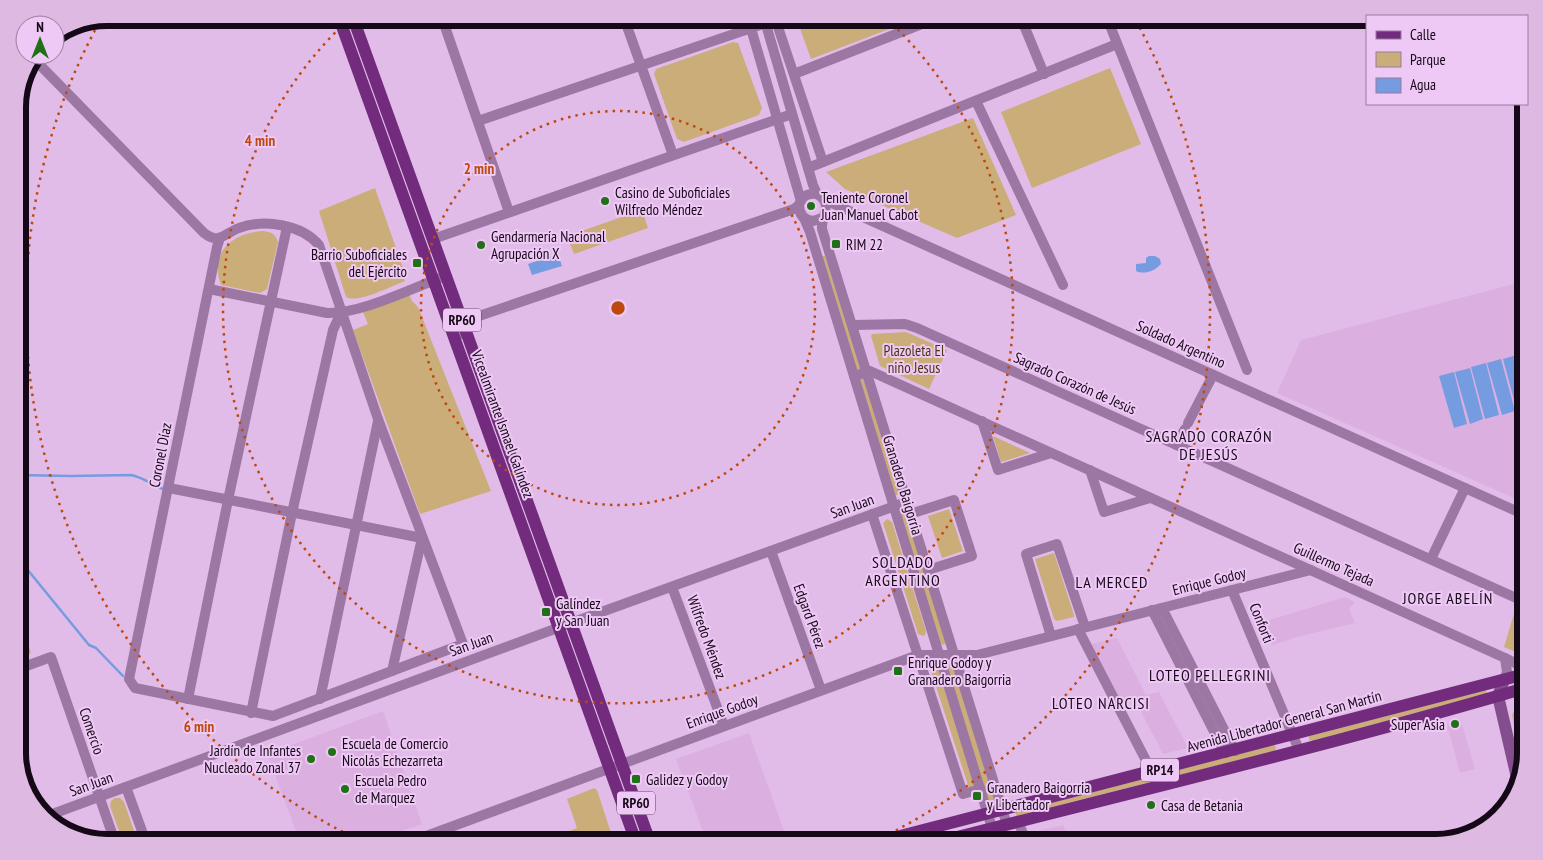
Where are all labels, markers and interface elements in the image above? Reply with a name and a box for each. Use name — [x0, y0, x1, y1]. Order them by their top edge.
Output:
north arrow — [15, 15, 65, 65]
legend — [1366, 15, 1528, 105]
text: N — [36, 18, 44, 36]
text: Calle — [1410, 25, 1436, 44]
text: Parque — [1410, 50, 1446, 69]
text: Agua — [1410, 75, 1436, 94]
text: 4 min — [245, 131, 275, 150]
text: 2 min — [464, 159, 494, 178]
place label: Casino de Suboficiales Wilfredo Méndez — [615, 183, 730, 219]
place label: Teniente Coronel Juan Manuel Cabot — [820, 188, 918, 224]
marker: Casino de Suboficiales Wilfredo Méndez — [599, 195, 611, 207]
marker: Teniente Coronel Juan Manuel Cabot — [805, 200, 817, 212]
place label: Gendarmería Nacional Agrupación X — [491, 227, 606, 263]
place label: RIM 22 — [846, 235, 883, 254]
marker: RIM 22 — [830, 238, 842, 250]
marker: Gendarmería Nacional Agrupación X — [475, 239, 487, 251]
place label: Barrio Suboficiales del Ejército — [311, 245, 407, 281]
marker: Barrio Suboficiales del Ejército — [411, 257, 423, 269]
centre of rings — [609, 299, 627, 317]
road number: RP60 — [443, 308, 481, 332]
street label: Soldado Argentino — [1133, 316, 1229, 372]
park label: Plazoleta El niño Jesus — [884, 341, 945, 377]
street label: Vicealmirante Ismael Galíndez — [467, 347, 539, 501]
street label: Sagrado Corazón de Jesús — [1011, 347, 1139, 419]
street label: Coronel Díaz — [144, 421, 176, 489]
district label: SAGRADO CORAZÓN DE JESÚS — [1146, 426, 1272, 464]
street label: Granadero Baigorria — [879, 433, 927, 537]
street label: San Juan — [828, 489, 876, 523]
street label: Guillermo Tejada — [1291, 538, 1377, 590]
district label: SOLDADO ARGENTINO — [865, 552, 941, 590]
street label: Enrique Godoy — [1170, 563, 1248, 599]
district label: LA MERCED — [1075, 572, 1149, 592]
street label: Edgard Pérez — [790, 581, 830, 651]
district label: JORGE ABELÍN — [1402, 588, 1493, 608]
street label: Wilfredo Méndez — [683, 593, 731, 681]
place label: Galíndez y San Juan — [556, 594, 609, 630]
street label: Conforti — [1245, 600, 1279, 646]
marker: Galíndez y San Juan — [540, 606, 552, 618]
street label: San Juan — [447, 627, 495, 661]
place label: Enrique Godoy y Granadero Baigorria — [908, 653, 1011, 689]
marker: Enrique Godoy y Granadero Baigorria — [892, 665, 904, 677]
district label: LOTEO PELLEGRINI — [1149, 665, 1271, 685]
street label: Avenida Libertador General San Martín — [1185, 686, 1383, 756]
street label: Enrique Godoy — [683, 689, 761, 733]
district label: LOTEO NARCISI — [1052, 693, 1150, 713]
street label: Comercio — [75, 705, 109, 757]
place label: Super Asia — [1391, 715, 1445, 734]
text: 6 min — [184, 717, 214, 736]
marker: Super Asia — [1449, 718, 1461, 730]
place label: Escuela de Comercio Nicolás Echezarreta — [342, 734, 448, 770]
place label: Jardín de Infantes Nucleado Zonal 37 — [204, 741, 301, 777]
marker: Escuela de Comercio Nicolás Echezarreta — [326, 746, 338, 758]
marker: Jardín de Infantes Nucleado Zonal 37 — [305, 753, 317, 765]
road number: RP14 — [1141, 758, 1179, 782]
street label: San Juan — [67, 767, 115, 801]
place label: Galidez y Godoy — [646, 770, 728, 789]
place label: Escuela Pedro de Marquez — [355, 771, 427, 807]
marker: Galidez y Godoy — [630, 773, 642, 785]
place label: Granadero Baigorria y Libertador — [987, 778, 1090, 814]
marker: Escuela Pedro de Marquez — [339, 783, 351, 795]
marker: Granadero Baigorria y Libertador — [971, 790, 983, 802]
road number: RP60 — [617, 791, 655, 814]
place label: Casa de Betania — [1161, 796, 1243, 815]
marker: Casa de Betania — [1145, 799, 1157, 811]

